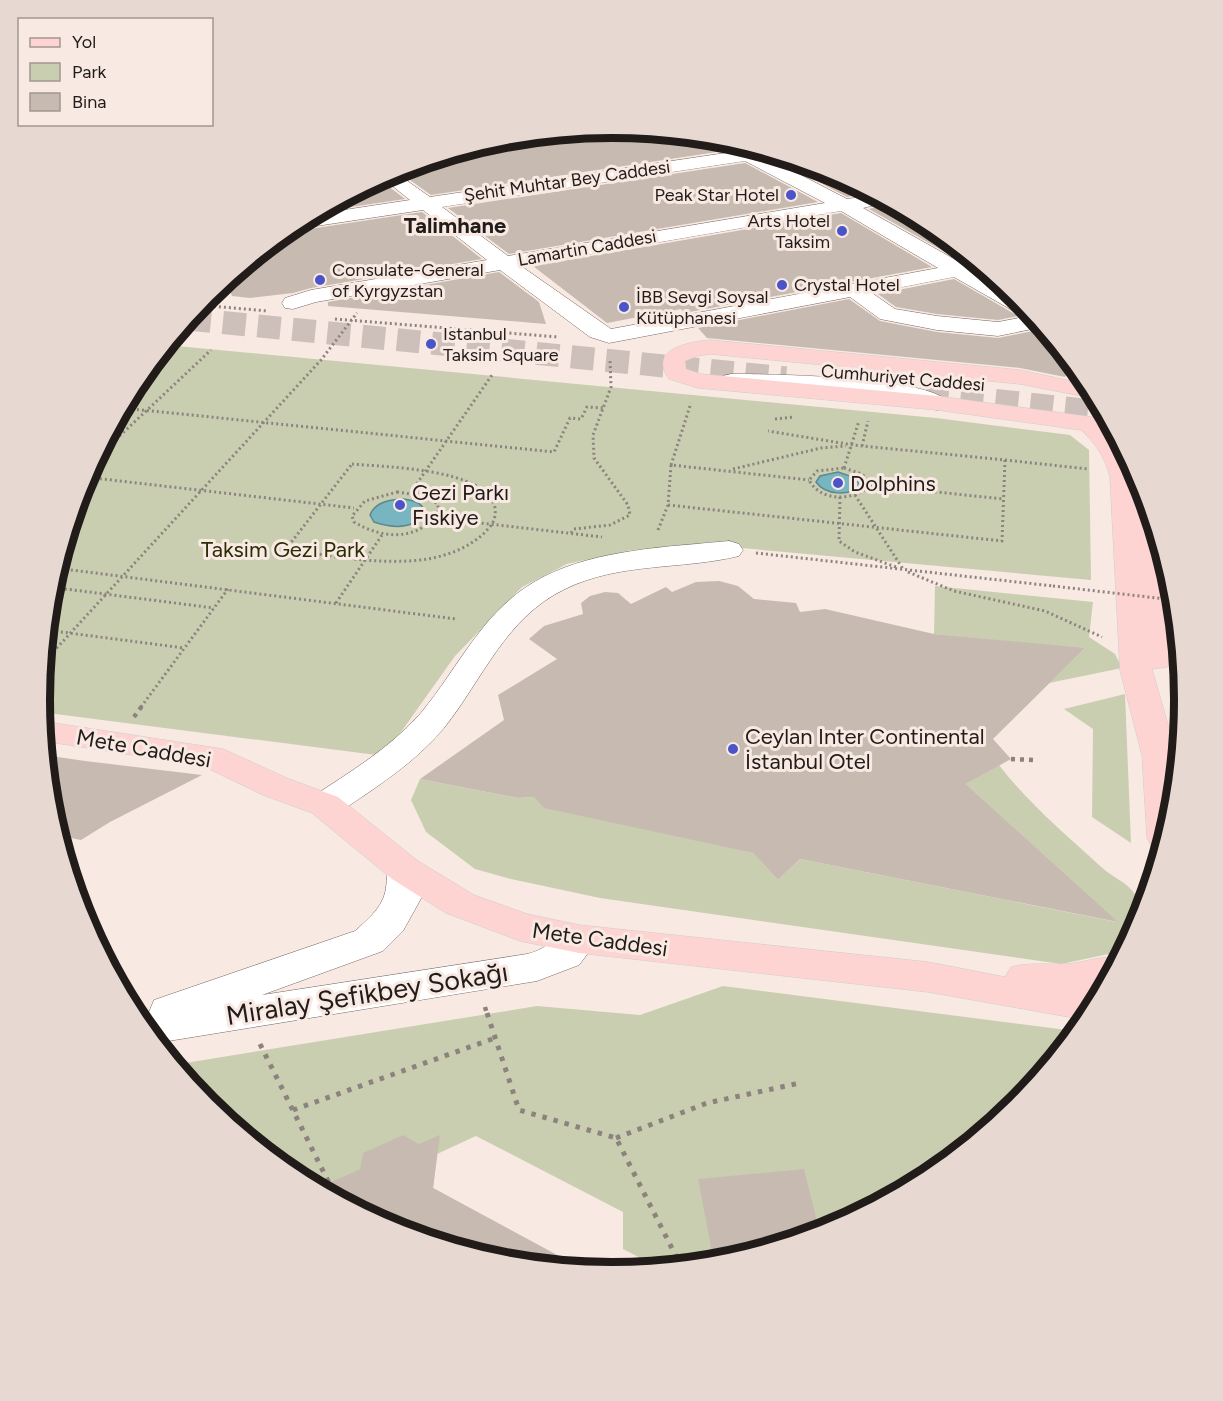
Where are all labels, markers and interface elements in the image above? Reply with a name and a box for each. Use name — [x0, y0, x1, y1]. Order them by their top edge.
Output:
legend — [18, 18, 213, 126]
text: Yol — [72, 31, 96, 53]
text: Park — [72, 61, 107, 83]
text: Bina — [72, 91, 106, 113]
street label: Şehit Muhtar Bey Caddesi — [462, 156, 672, 206]
place label: Peak Star Hotel — [655, 184, 779, 206]
marker: Peak Star Hotel — [784, 188, 798, 202]
place label: Arts Hotel Taksim — [748, 210, 830, 253]
district label: Talimhane — [404, 212, 506, 239]
marker: Arts Hotel Taksim — [835, 224, 849, 238]
street label: Lamartin Caddesi — [516, 225, 658, 271]
place label: Consulate-General of Kyrgyzstan — [332, 259, 484, 302]
marker: Consulate-General of Kyrgyzstan — [313, 273, 327, 287]
place label: Crystal Hotel — [794, 274, 900, 296]
marker: Crystal Hotel — [775, 278, 789, 292]
place label: İBB Sevgi Soysal Kütüphanesi — [636, 286, 769, 329]
marker: İBB Sevgi Soysal Kütüphanesi — [617, 300, 631, 314]
place label: Istanbul Taksim Square — [443, 323, 559, 366]
marker: Istanbul Taksim Square — [424, 337, 438, 351]
street label: Cumhuriyet Caddesi — [820, 360, 986, 396]
place label: Dolphins — [850, 470, 936, 497]
marker: Dolphins — [831, 476, 845, 490]
place label: Gezi Parkı Fıskiye — [412, 479, 509, 531]
marker: Gezi Parkı Fıskiye — [393, 498, 407, 512]
park label: Taksim Gezi Park — [201, 536, 365, 563]
street label: Mete Caddesi — [74, 723, 214, 774]
place label: Ceylan Inter Continental İstanbul Otel — [745, 723, 985, 775]
marker: Ceylan Inter Continental İstanbul Otel — [726, 742, 740, 756]
street label: Mete Caddesi — [530, 917, 669, 962]
street label: Miralay Şefikbey Sokağı — [224, 955, 510, 1032]

